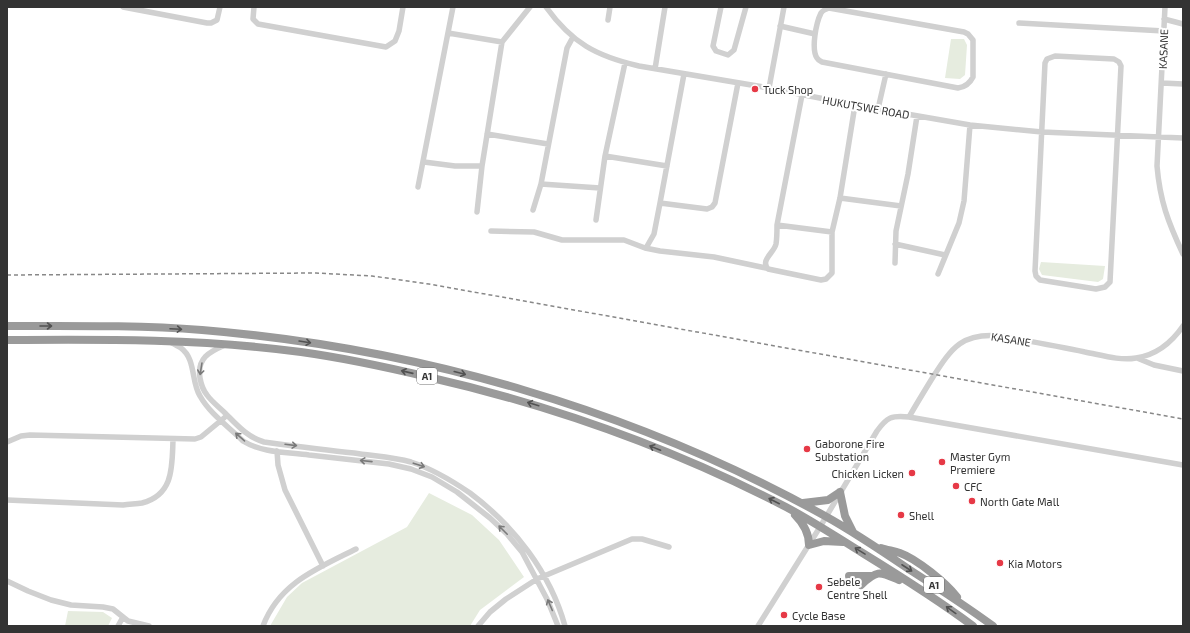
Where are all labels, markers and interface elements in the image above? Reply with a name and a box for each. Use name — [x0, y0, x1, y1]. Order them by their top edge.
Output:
street label: KASANE — [1156, 29, 1170, 69]
place label: Tuck Shop — [763, 83, 813, 96]
marker: Tuck Shop — [750, 84, 760, 94]
street label: HUKUTSWE ROAD — [821, 93, 911, 121]
one-way arrow — [39, 322, 52, 330]
one-way arrow — [169, 325, 182, 333]
street label: KASANE — [990, 329, 1032, 349]
one-way arrow — [298, 338, 311, 346]
one-way arrow — [197, 362, 205, 375]
one-way arrow — [401, 367, 414, 375]
road number: A1 — [417, 368, 437, 384]
one-way arrow — [453, 369, 466, 377]
one-way arrow — [527, 400, 539, 408]
one-way arrow — [235, 432, 245, 442]
place label: Gaborone Fire Substation — [815, 437, 885, 463]
one-way arrow — [284, 441, 297, 449]
one-way arrow — [650, 444, 662, 452]
marker: Gaborone Fire Substation — [802, 444, 812, 454]
place label: Master Gym Premiere — [950, 450, 1010, 476]
one-way arrow — [360, 457, 373, 465]
marker: Master Gym Premiere — [937, 457, 947, 467]
one-way arrow — [412, 462, 425, 469]
place label: Chicken Licken — [832, 467, 904, 480]
marker: Chicken Licken — [907, 468, 917, 478]
place label: CFC — [964, 480, 982, 493]
marker: CFC — [951, 481, 961, 491]
place label: North Gate Mall — [980, 495, 1060, 508]
marker: North Gate Mall — [967, 496, 977, 506]
one-way arrow — [768, 497, 780, 504]
place label: Shell — [909, 509, 935, 522]
marker: Shell — [896, 510, 906, 520]
one-way arrow — [499, 525, 508, 535]
one-way arrow — [854, 547, 866, 555]
place label: Kia Motors — [1008, 557, 1062, 570]
marker: Kia Motors — [995, 558, 1005, 568]
one-way arrow — [901, 564, 912, 572]
place label: Sebele Centre Shell — [827, 575, 888, 601]
road number: A1 — [924, 577, 944, 593]
marker: Sebele Centre Shell — [814, 582, 824, 592]
one-way arrow — [546, 600, 553, 612]
one-way arrow — [946, 606, 957, 614]
place label: Cycle Base — [792, 609, 845, 622]
marker: Cycle Base — [779, 610, 789, 620]

